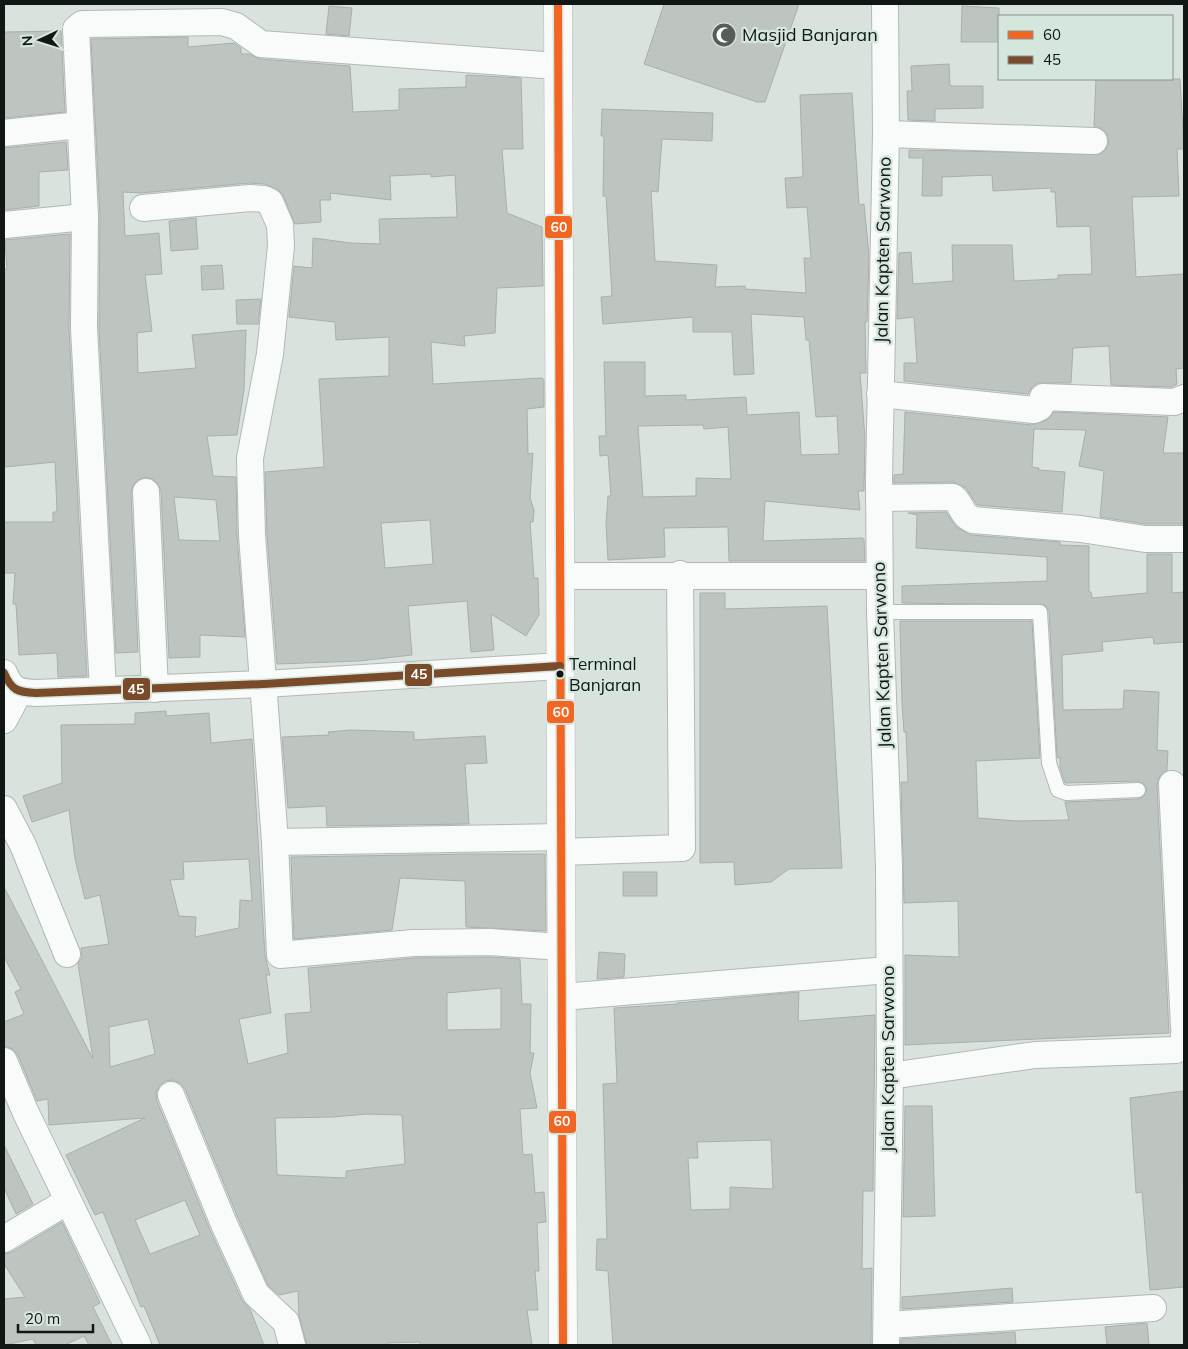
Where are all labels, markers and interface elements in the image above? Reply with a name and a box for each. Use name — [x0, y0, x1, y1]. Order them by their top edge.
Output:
north arrow — [15, 15, 65, 65]
legend — [998, 15, 1173, 80]
mosque icon: Masjid Banjaran — [711, 22, 737, 48]
place label: Masjid Banjaran — [742, 23, 878, 46]
text: 60 — [1043, 25, 1061, 44]
text: N — [18, 35, 36, 47]
text: 45 — [1043, 50, 1061, 69]
street label: Jalan Kapten Sarwono — [869, 156, 896, 344]
line badge: 60 — [544, 215, 573, 239]
text: 60 — [551, 218, 567, 236]
street label: Jalan Kapten Sarwono — [867, 561, 896, 749]
place label: Terminal Banjaran — [569, 653, 641, 695]
line badge: 45 — [404, 663, 433, 687]
text: 45 — [411, 665, 427, 683]
marker: Terminal Banjaran — [555, 669, 565, 679]
line badge: 45 — [122, 677, 151, 701]
text: 45 — [128, 680, 144, 698]
line badge: 60 — [546, 700, 575, 724]
text: 60 — [553, 703, 569, 721]
street label: Jalan Kapten Sarwono — [876, 966, 899, 1152]
line badge: 60 — [548, 1110, 577, 1134]
text: 60 — [554, 1112, 570, 1130]
scale bar — [18, 1302, 92, 1334]
text: 20 m — [25, 1309, 60, 1328]

